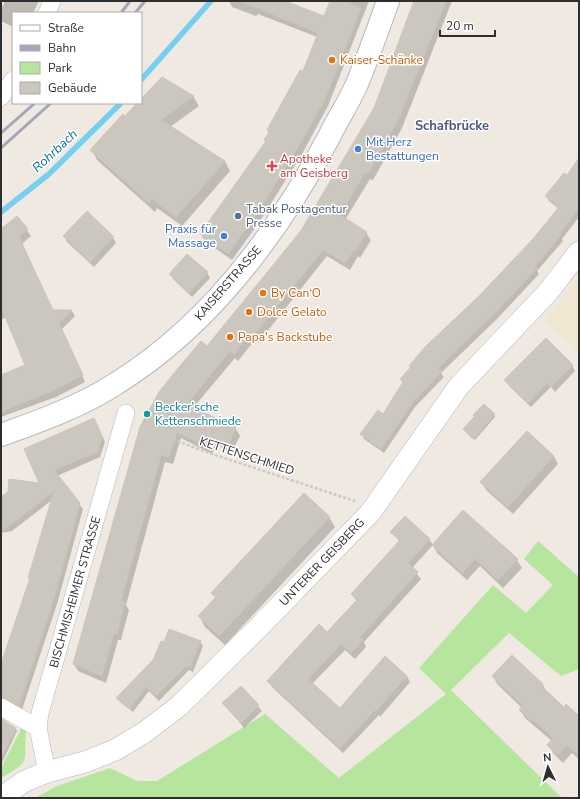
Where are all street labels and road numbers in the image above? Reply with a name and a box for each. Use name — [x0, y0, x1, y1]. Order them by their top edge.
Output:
street label: KAISERSTRASSE — [191, 242, 265, 324]
street label: KETTENSCHMIED — [198, 433, 296, 479]
street label: BISCHMISHEIMER STRASSE — [46, 514, 104, 670]
street label: UNTERER GEISBERG — [276, 515, 368, 609]

